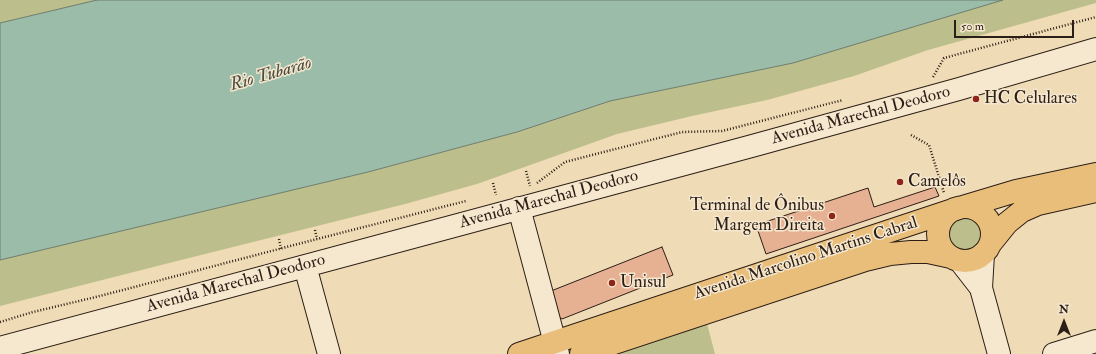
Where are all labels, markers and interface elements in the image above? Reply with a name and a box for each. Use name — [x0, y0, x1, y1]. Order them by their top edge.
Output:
scale bar — [956, 12, 1076, 38]
text: 50 m — [961, 19, 984, 34]
water label: Rio Tubarão — [228, 53, 314, 97]
street label: Avenida Marechal Deodoro — [769, 82, 953, 150]
place label: HC Celulares — [984, 89, 1077, 109]
marker: HC Celulares — [971, 94, 981, 104]
street label: Avenida Marechal Deodoro — [457, 166, 641, 234]
place label: Camelôs — [908, 172, 966, 192]
marker: Camelôs — [895, 177, 905, 187]
place label: Terminal de Ônibus Margem Direita — [690, 196, 824, 236]
marker: Terminal de Ônibus Margem Direita — [827, 211, 837, 221]
street label: Avenida Marcolino Martins Cabral — [692, 213, 920, 305]
street label: Avenida Marechal Deodoro — [144, 250, 328, 318]
place label: Unisul — [620, 273, 666, 293]
marker: Unisul — [607, 278, 617, 288]
north arrow — [1044, 302, 1084, 342]
text: N — [1059, 303, 1069, 316]

